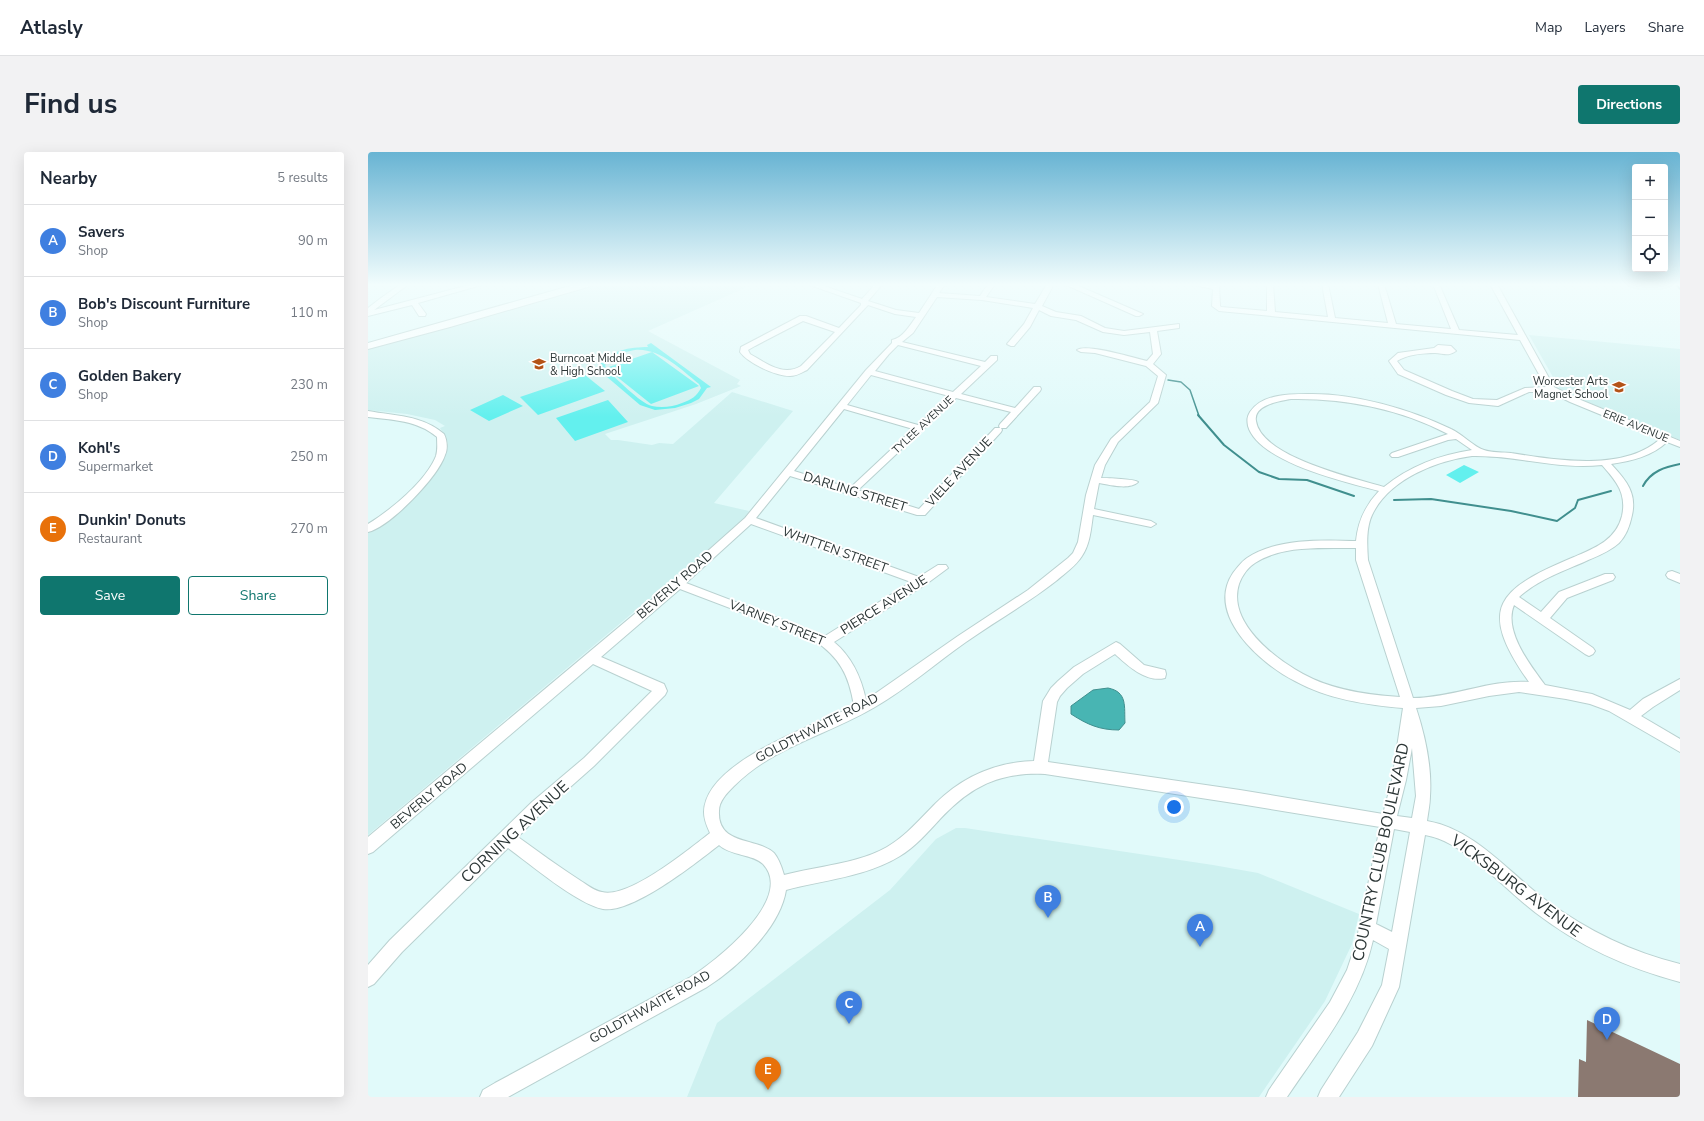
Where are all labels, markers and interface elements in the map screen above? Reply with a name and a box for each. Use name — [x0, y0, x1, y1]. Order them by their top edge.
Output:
text: Atlasly — [20, 15, 83, 41]
text: Map — [1535, 18, 1562, 37]
text: Layers — [1584, 18, 1626, 37]
text: Share — [1648, 18, 1684, 37]
text: Find us — [24, 85, 118, 123]
button: Directions — [1578, 85, 1680, 124]
map controls — [1632, 164, 1668, 272]
button: + — [1632, 164, 1668, 200]
text: Nearby — [40, 167, 97, 190]
text: 5 results — [277, 169, 328, 187]
button: − — [1632, 200, 1668, 236]
text: Savers — [78, 222, 125, 242]
text: A — [48, 232, 58, 250]
text: 90 m — [298, 232, 328, 250]
button: locate — [1632, 236, 1668, 272]
text: Shop — [78, 242, 108, 260]
text: Bob's Discount Furniture — [78, 294, 250, 314]
text: B — [49, 304, 57, 322]
text: 110 m — [290, 304, 328, 322]
text: Shop — [78, 314, 108, 332]
place label: Burncoat Middle & High School — [550, 351, 631, 379]
school or university icon: Burncoat Middle & High School — [531, 356, 547, 372]
text: Golden Bakery — [78, 366, 181, 386]
place label: Worcester Arts Magnet School — [1533, 374, 1609, 402]
text: C — [49, 376, 57, 394]
text: 230 m — [290, 376, 328, 394]
school or university icon: Worcester Arts Magnet School — [1611, 379, 1627, 395]
text: Shop — [78, 386, 108, 404]
street label: TYLEE AVENUE — [889, 393, 957, 457]
street label: ERIE AVENUE — [1601, 406, 1671, 446]
street label: VIELE AVENUE — [921, 433, 996, 512]
text: Kohl's — [78, 438, 120, 458]
text: D — [48, 448, 58, 466]
text: 250 m — [290, 448, 328, 466]
text: Supermarket — [78, 458, 153, 476]
street label: DARLING STREET — [801, 468, 909, 516]
text: Dunkin' Donuts — [78, 510, 186, 530]
text: E — [49, 520, 57, 538]
text: 270 m — [290, 520, 328, 538]
street label: WHITTEN STREET — [780, 523, 890, 578]
text: Restaurant — [78, 530, 142, 548]
street label: BEVERLY ROAD — [633, 547, 717, 623]
street label: PIERCE AVENUE — [837, 571, 931, 639]
button: Save — [40, 576, 180, 615]
button: Share — [188, 576, 328, 615]
street label: VARNEY STREET — [726, 595, 828, 650]
street label: GOLDTHWAITE ROAD — [752, 689, 882, 767]
street label: COUNTRY CLUB BOULEVARD — [1347, 741, 1415, 963]
street label: BEVERLY ROAD — [387, 758, 471, 834]
street label: CORNING AVENUE — [456, 776, 574, 888]
your location — [1164, 797, 1184, 817]
street label: VICKSBURG AVENUE — [1445, 829, 1586, 942]
pin: B — [1035, 885, 1061, 918]
pin: A — [1187, 914, 1213, 947]
street label: GOLDTHWAITE ROAD — [586, 966, 714, 1048]
pin: C — [836, 991, 862, 1024]
pin: D — [1594, 1007, 1620, 1040]
pin: E — [755, 1057, 781, 1090]

